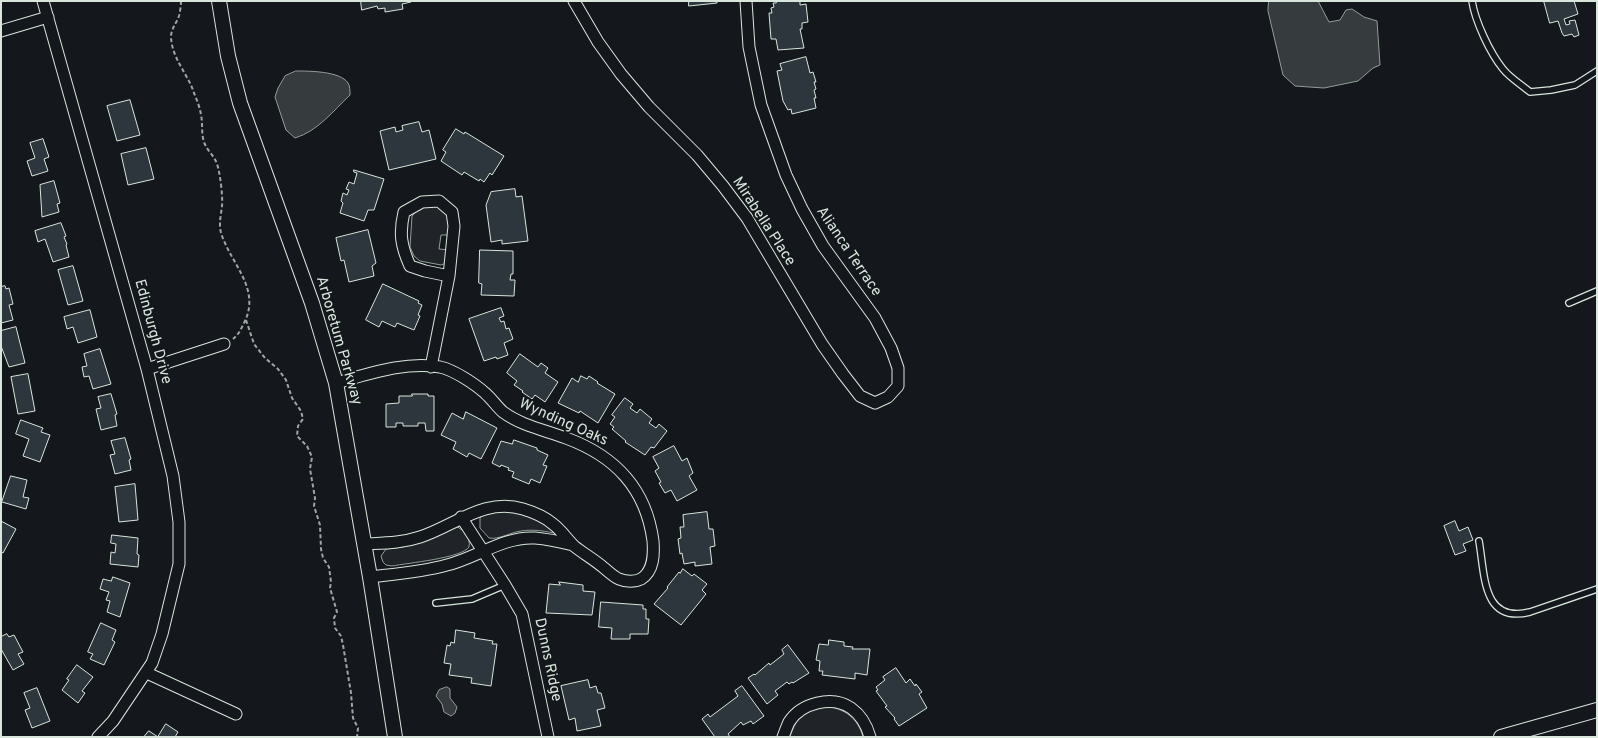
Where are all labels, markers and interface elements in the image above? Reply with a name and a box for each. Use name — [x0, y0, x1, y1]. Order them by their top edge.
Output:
street label: Mirabella Place — [728, 174, 798, 270]
street label: Alianca Terrace — [811, 204, 885, 300]
street label: Arboretum Parkway — [311, 274, 365, 408]
street label: Edinburgh Drive — [129, 278, 175, 386]
street label: Wynding Oaks — [516, 395, 610, 451]
street label: Dunns Ridge — [529, 617, 565, 703]

